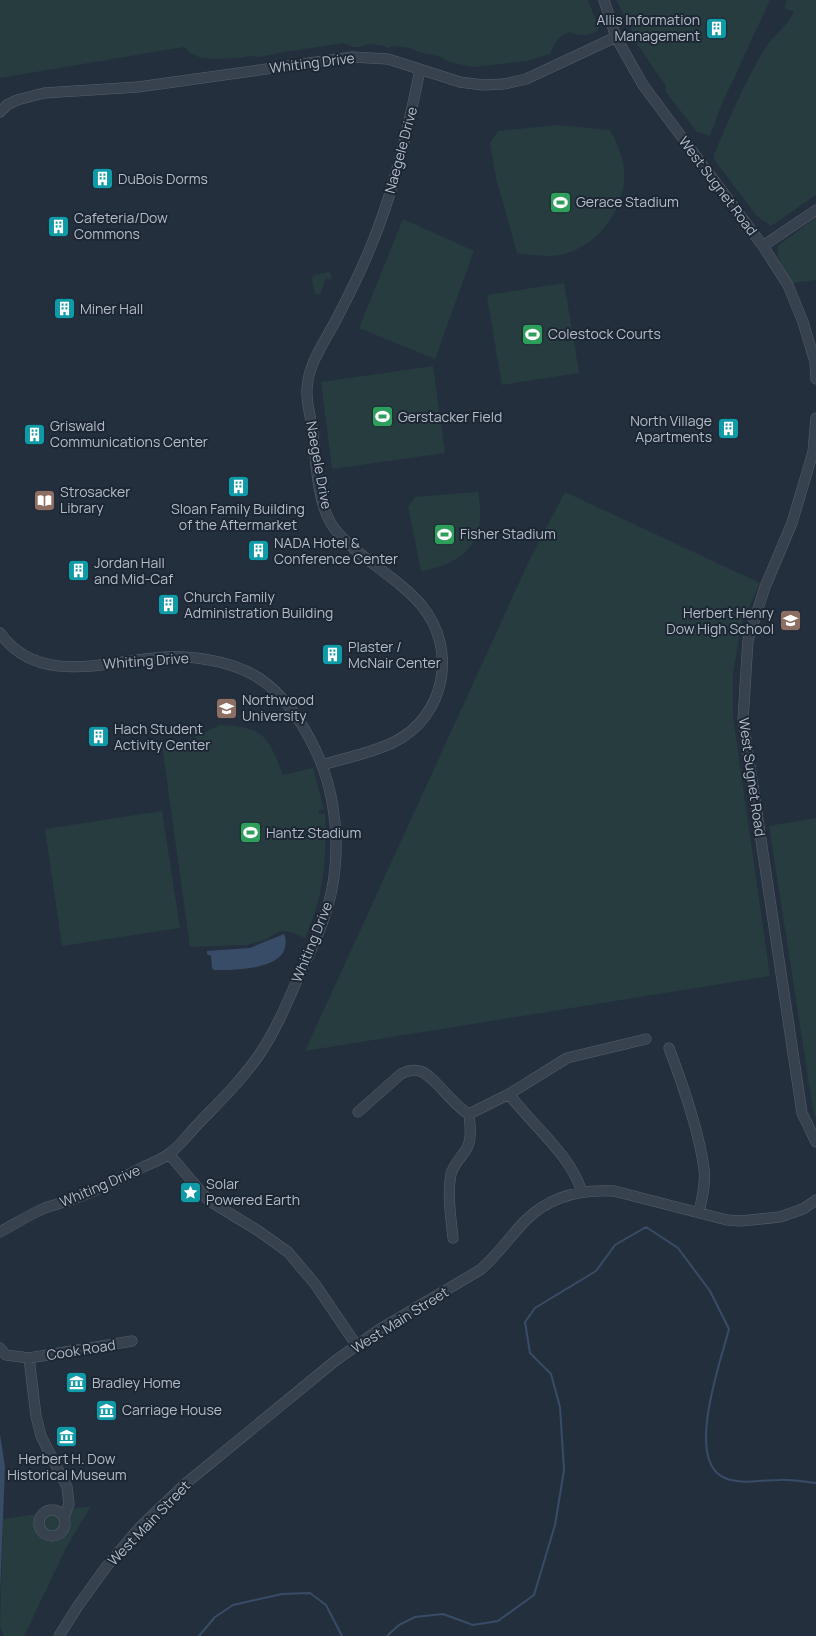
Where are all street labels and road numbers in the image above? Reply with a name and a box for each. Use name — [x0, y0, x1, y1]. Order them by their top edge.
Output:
street label: Whiting Drive — [268, 48, 356, 77]
street label: Naegele Drive — [380, 104, 421, 195]
street label: West Sugnet Road — [675, 132, 762, 239]
street label: Naegele Drive — [302, 419, 337, 510]
street label: Whiting Drive — [103, 648, 189, 673]
street label: West Sugnet Road — [735, 716, 770, 837]
street label: Whiting Drive — [287, 899, 336, 985]
street label: Whiting Drive — [57, 1160, 143, 1211]
street label: West Main Street — [348, 1282, 452, 1357]
street label: Cook Road — [45, 1335, 117, 1364]
street label: West Main Street — [103, 1476, 194, 1569]

